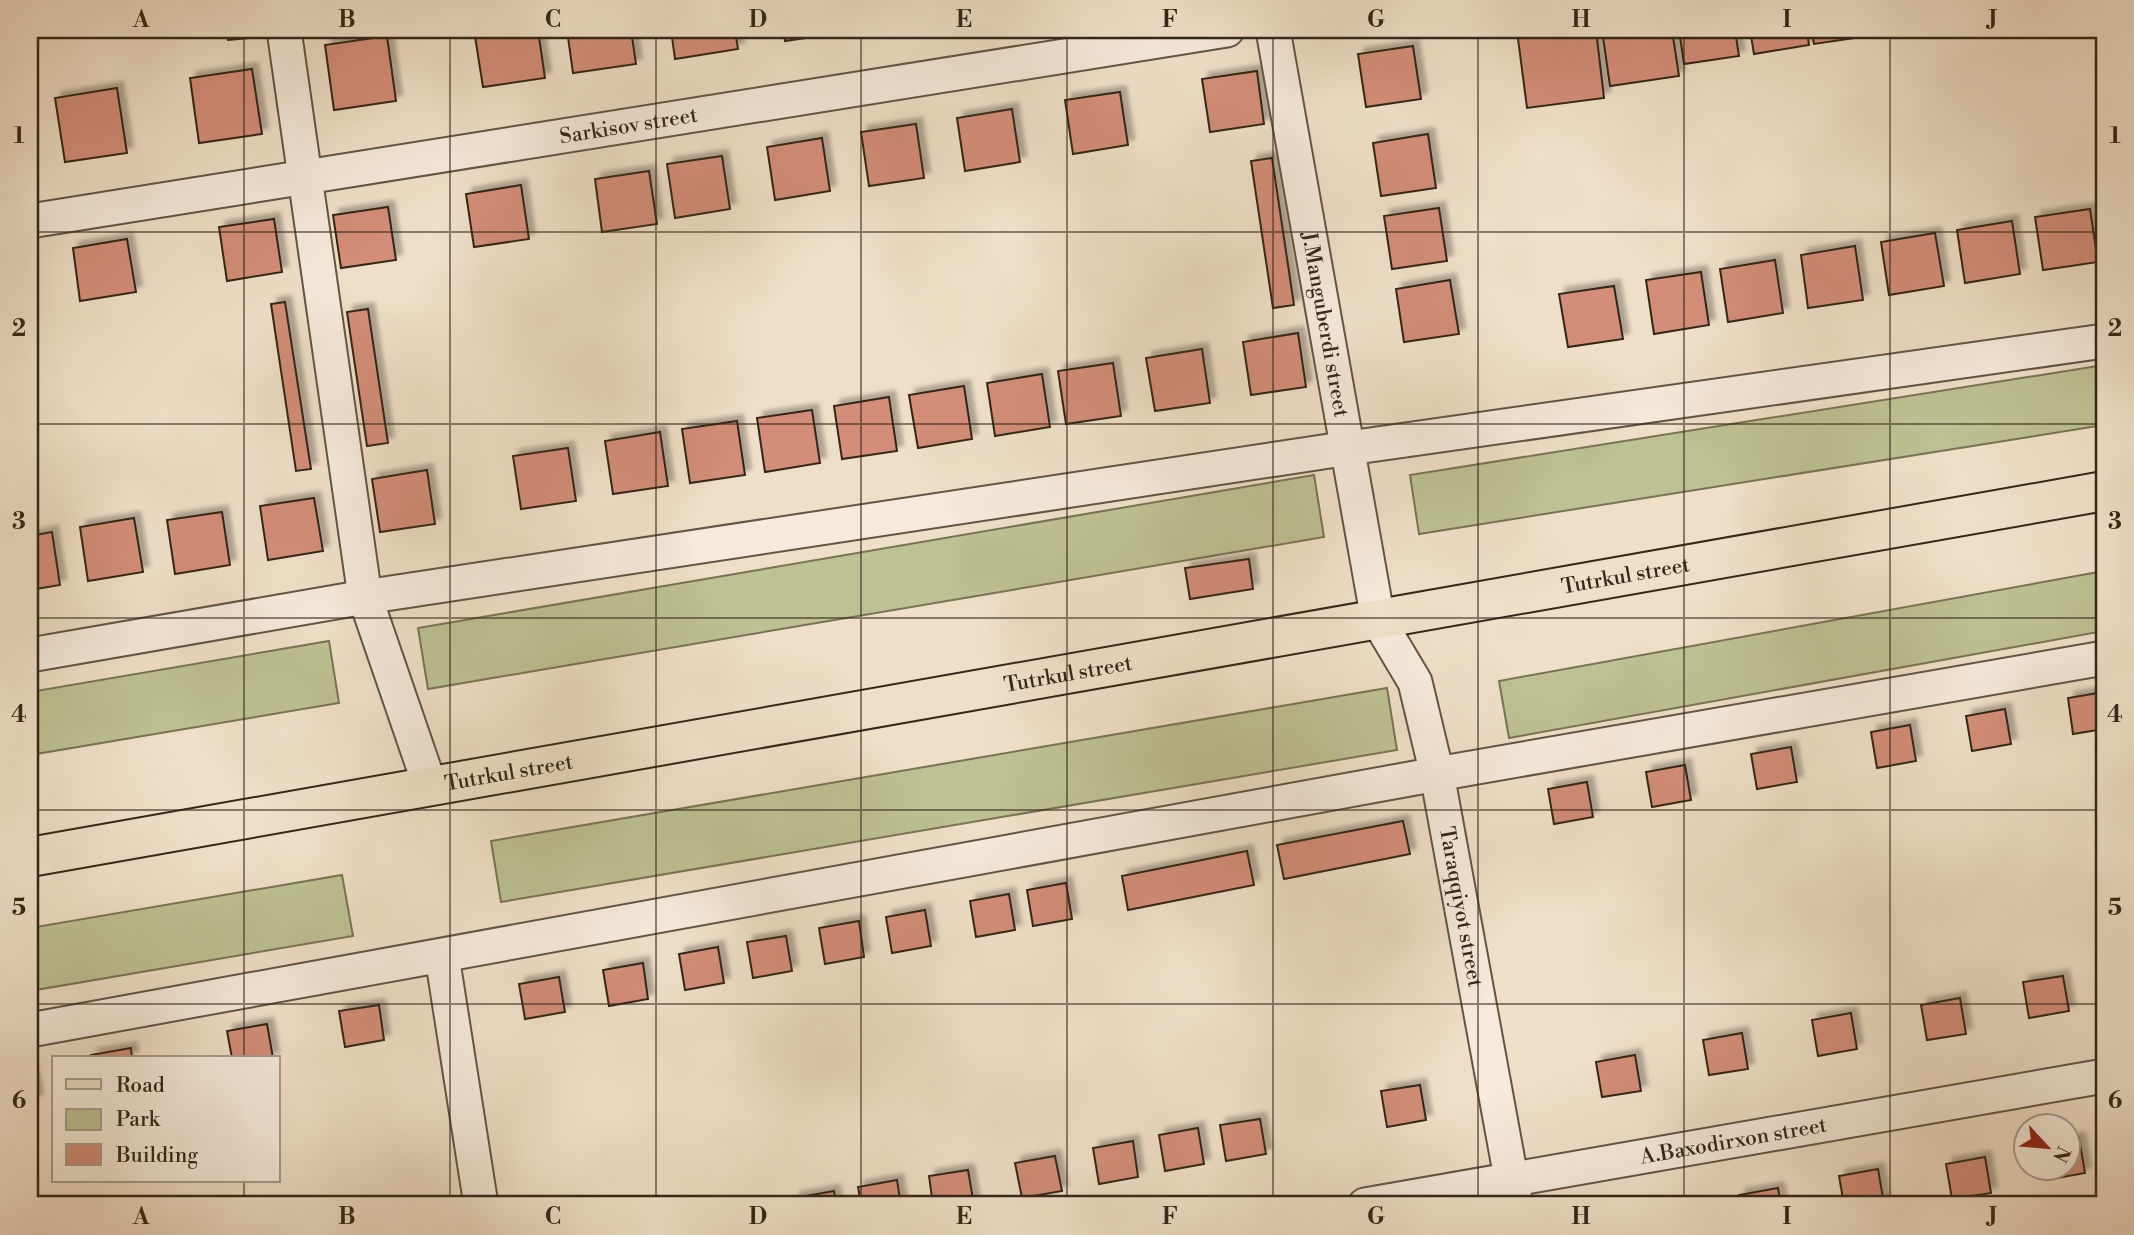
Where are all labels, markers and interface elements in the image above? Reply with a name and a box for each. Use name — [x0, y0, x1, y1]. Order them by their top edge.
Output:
text: A — [132, 6, 150, 34]
text: B — [338, 6, 356, 34]
text: C — [545, 6, 561, 34]
text: D — [749, 6, 767, 34]
text: E — [956, 6, 972, 34]
text: F — [1162, 6, 1178, 34]
text: G — [1367, 6, 1385, 34]
text: H — [1572, 6, 1591, 34]
text: I — [1783, 6, 1792, 34]
text: J — [1986, 6, 1998, 34]
street label: Sarkisov street — [558, 103, 700, 150]
text: 1 — [13, 122, 25, 150]
text: 1 — [2109, 122, 2121, 150]
street label: J.Manguberdi street — [1295, 229, 1354, 420]
text: 2 — [12, 315, 26, 343]
text: 2 — [2108, 315, 2122, 343]
text: 3 — [12, 508, 26, 536]
text: 3 — [2108, 508, 2122, 536]
street label: Tutrkul street — [1559, 552, 1692, 601]
street label: Tutrkul street — [1002, 651, 1135, 699]
text: 4 — [11, 701, 27, 729]
text: 4 — [2107, 701, 2123, 729]
street label: Tutrkul street — [443, 749, 576, 798]
street label: Taraqqiyot street — [1433, 825, 1488, 990]
text: 5 — [12, 894, 26, 922]
text: 5 — [2108, 894, 2122, 922]
legend — [52, 1056, 280, 1182]
text: Road — [116, 1073, 165, 1099]
text: 6 — [12, 1087, 26, 1115]
text: 6 — [2108, 1087, 2122, 1115]
text: Park — [116, 1107, 161, 1133]
north arrow — [2011, 1112, 2082, 1182]
street label: A.Baxodirxon street — [1637, 1113, 1829, 1171]
text: N — [2047, 1142, 2075, 1166]
text: Building — [115, 1143, 198, 1169]
text: A — [132, 1203, 150, 1231]
text: B — [338, 1203, 356, 1231]
text: C — [545, 1203, 561, 1231]
text: D — [749, 1203, 767, 1231]
text: E — [956, 1203, 972, 1231]
text: F — [1162, 1203, 1178, 1231]
text: G — [1367, 1203, 1385, 1231]
text: H — [1572, 1203, 1591, 1231]
text: I — [1783, 1203, 1792, 1231]
text: J — [1986, 1203, 1998, 1231]

